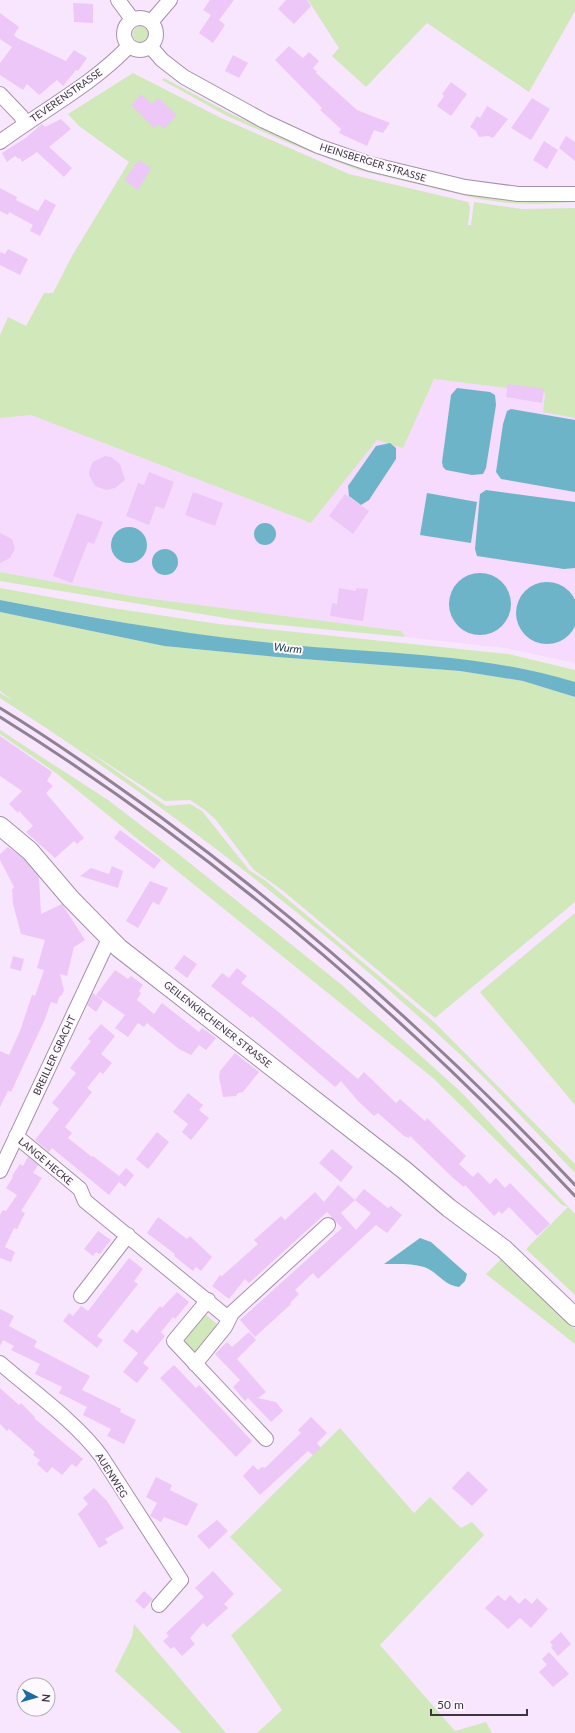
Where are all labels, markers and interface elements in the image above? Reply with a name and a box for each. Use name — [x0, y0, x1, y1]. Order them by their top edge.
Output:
street label: TEVERENSTRASSE — [28, 66, 104, 124]
street label: HEINSBERGER STRASSE — [318, 140, 428, 184]
water label: Wurm — [273, 640, 303, 655]
street label: GEILENKIRCHENER STRASSE — [162, 978, 274, 1070]
street label: BREILLER GRACHT — [30, 1013, 78, 1097]
street label: LANGE HECKE — [16, 1135, 76, 1187]
street label: AUENWEG — [93, 1450, 131, 1500]
north arrow — [16, 1677, 56, 1717]
scale bar — [431, 1691, 527, 1717]
text: N — [40, 1693, 53, 1703]
text: 50 m — [437, 1697, 464, 1712]

